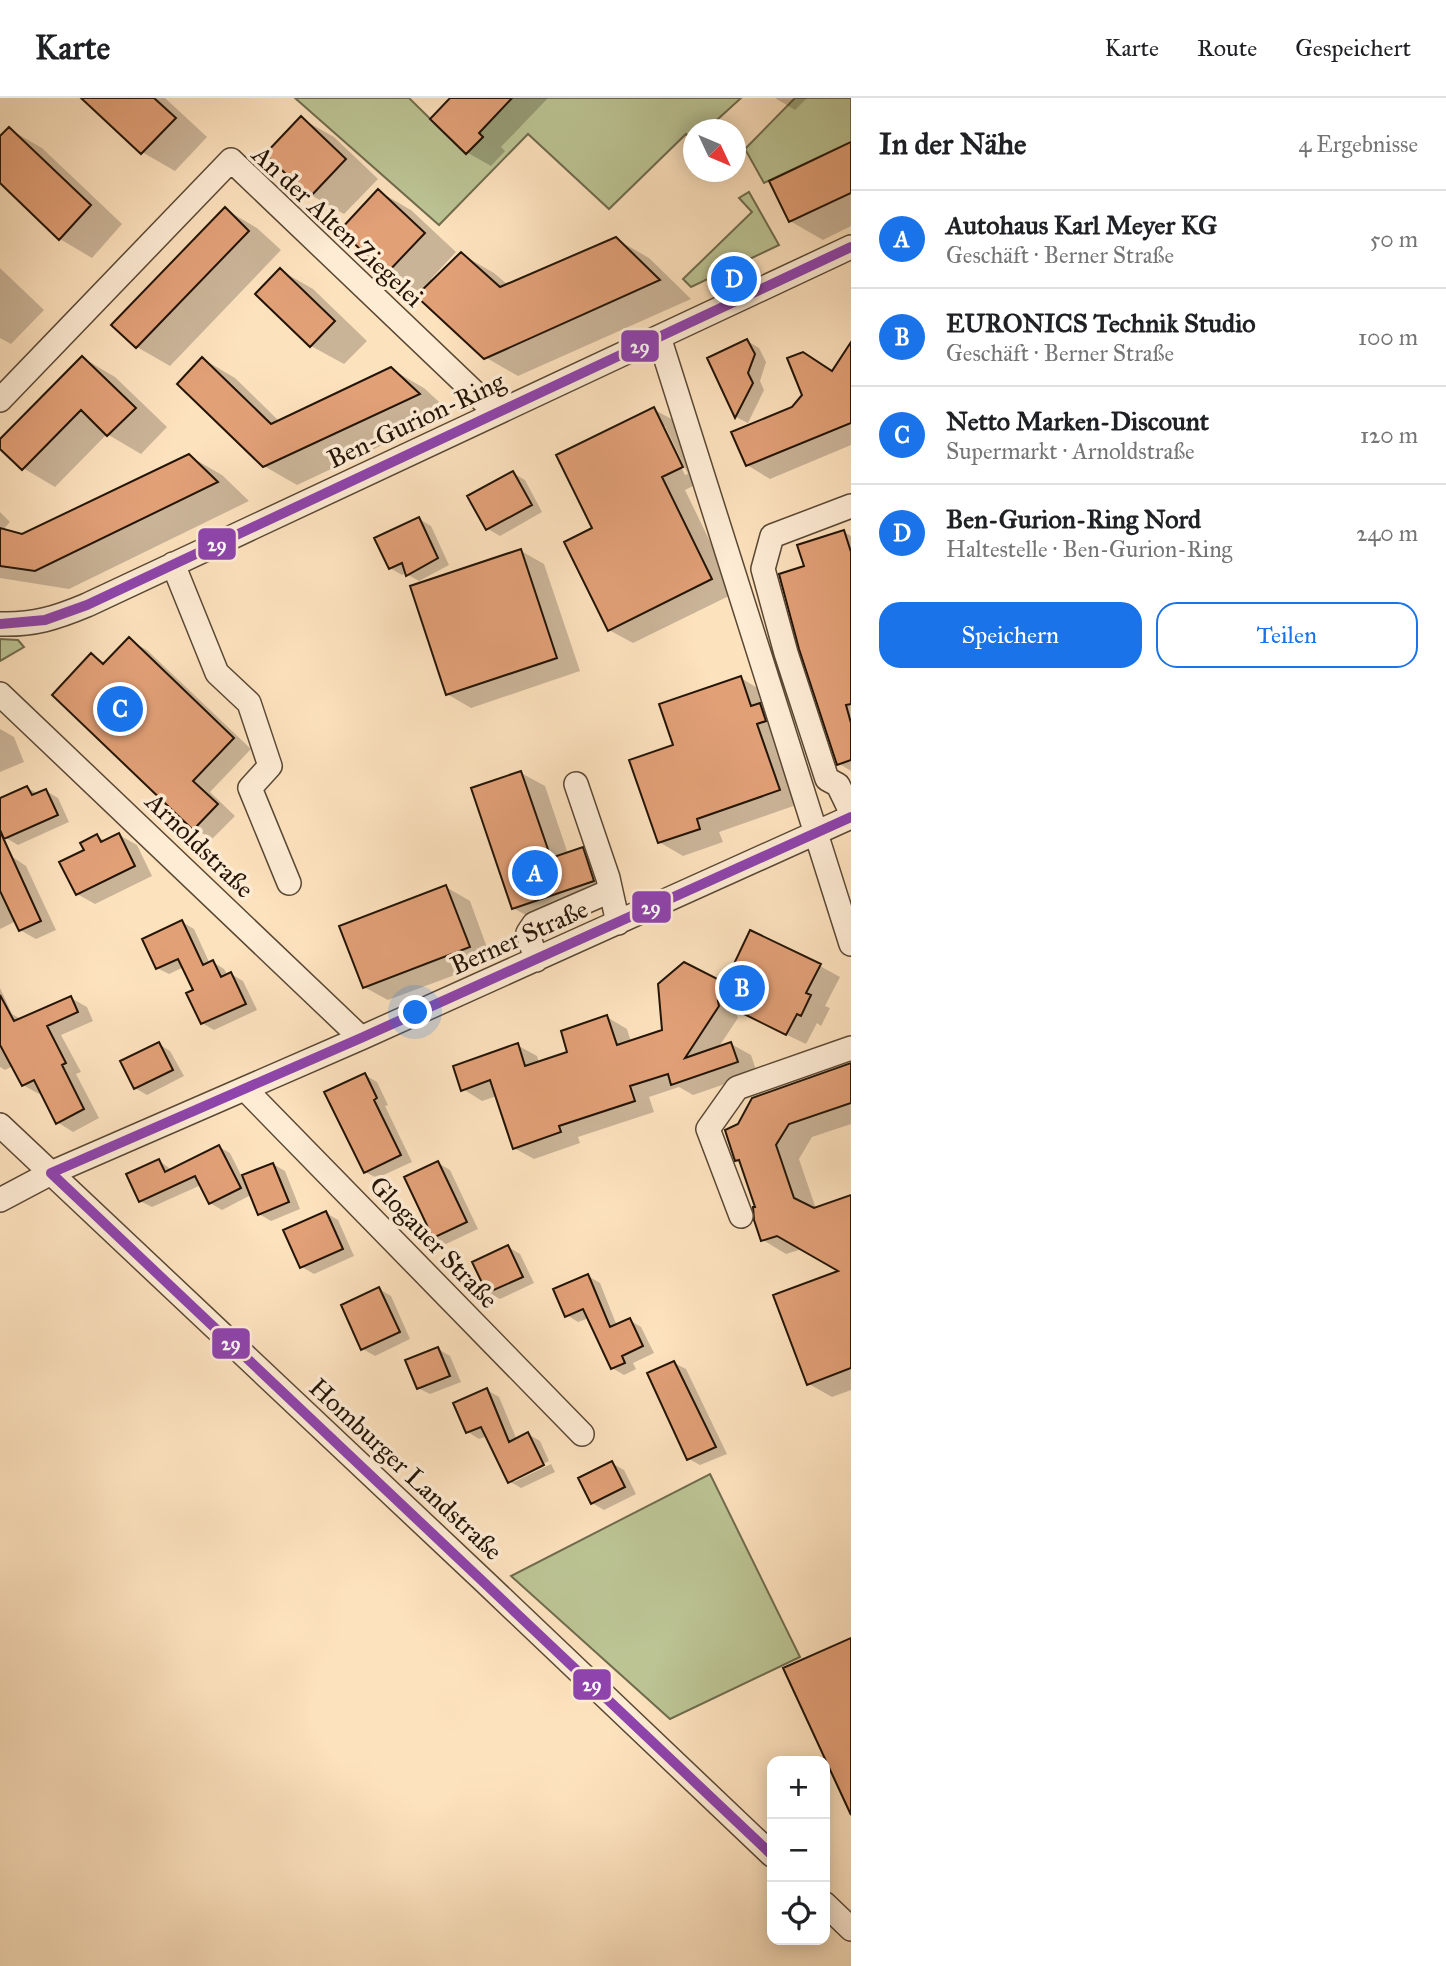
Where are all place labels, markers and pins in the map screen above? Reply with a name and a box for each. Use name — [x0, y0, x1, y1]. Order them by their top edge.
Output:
pin: D — [711, 253, 757, 305]
pin: C — [97, 683, 143, 735]
pin: A — [512, 847, 558, 899]
pin: B — [719, 962, 765, 1014]

